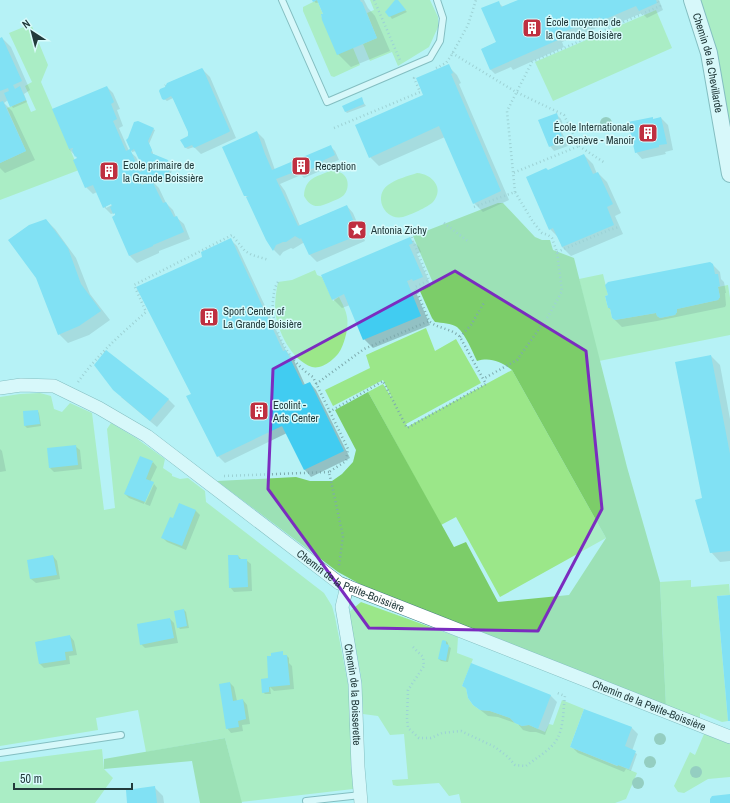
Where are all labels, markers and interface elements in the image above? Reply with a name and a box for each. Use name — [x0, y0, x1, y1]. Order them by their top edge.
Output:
street label: Chemin de la Chevillarde — [690, 11, 726, 114]
north arrow — [12, 12, 52, 52]
place label: École moyenne de la Grande Boisière — [546, 15, 622, 42]
text: N — [19, 16, 33, 31]
building icon: École moyenne de la Grande Boisière — [521, 17, 543, 39]
place label: École Internationale de Genève - Manoir — [554, 120, 634, 147]
building icon: École Internationale de Genève - Manoir — [637, 122, 659, 144]
building icon: Reception — [290, 155, 312, 177]
place label: Ecole primaire de la Grande Boissière — [123, 158, 203, 185]
place label: Reception — [315, 159, 356, 173]
building icon: Ecole primaire de la Grande Boissière — [98, 160, 120, 182]
place icon: Antonia Zichy — [346, 219, 368, 241]
place label: Antonia Zichy — [370, 223, 427, 237]
place label: Sport Center of La Grande Boisière — [223, 304, 302, 331]
building icon: Sport Center of La Grande Boisière — [198, 306, 220, 328]
place label: Ecolint - Arts Center — [272, 398, 319, 425]
building icon: Ecolint - Arts Center — [248, 400, 270, 422]
street label: Chemin de la Petite-Boissière — [294, 546, 407, 615]
street label: Chemin de la Boisserette — [341, 643, 364, 746]
street label: Chemin de la Petite-Boissière — [590, 676, 708, 734]
scale bar — [14, 765, 132, 791]
text: 50 m — [20, 771, 42, 787]

